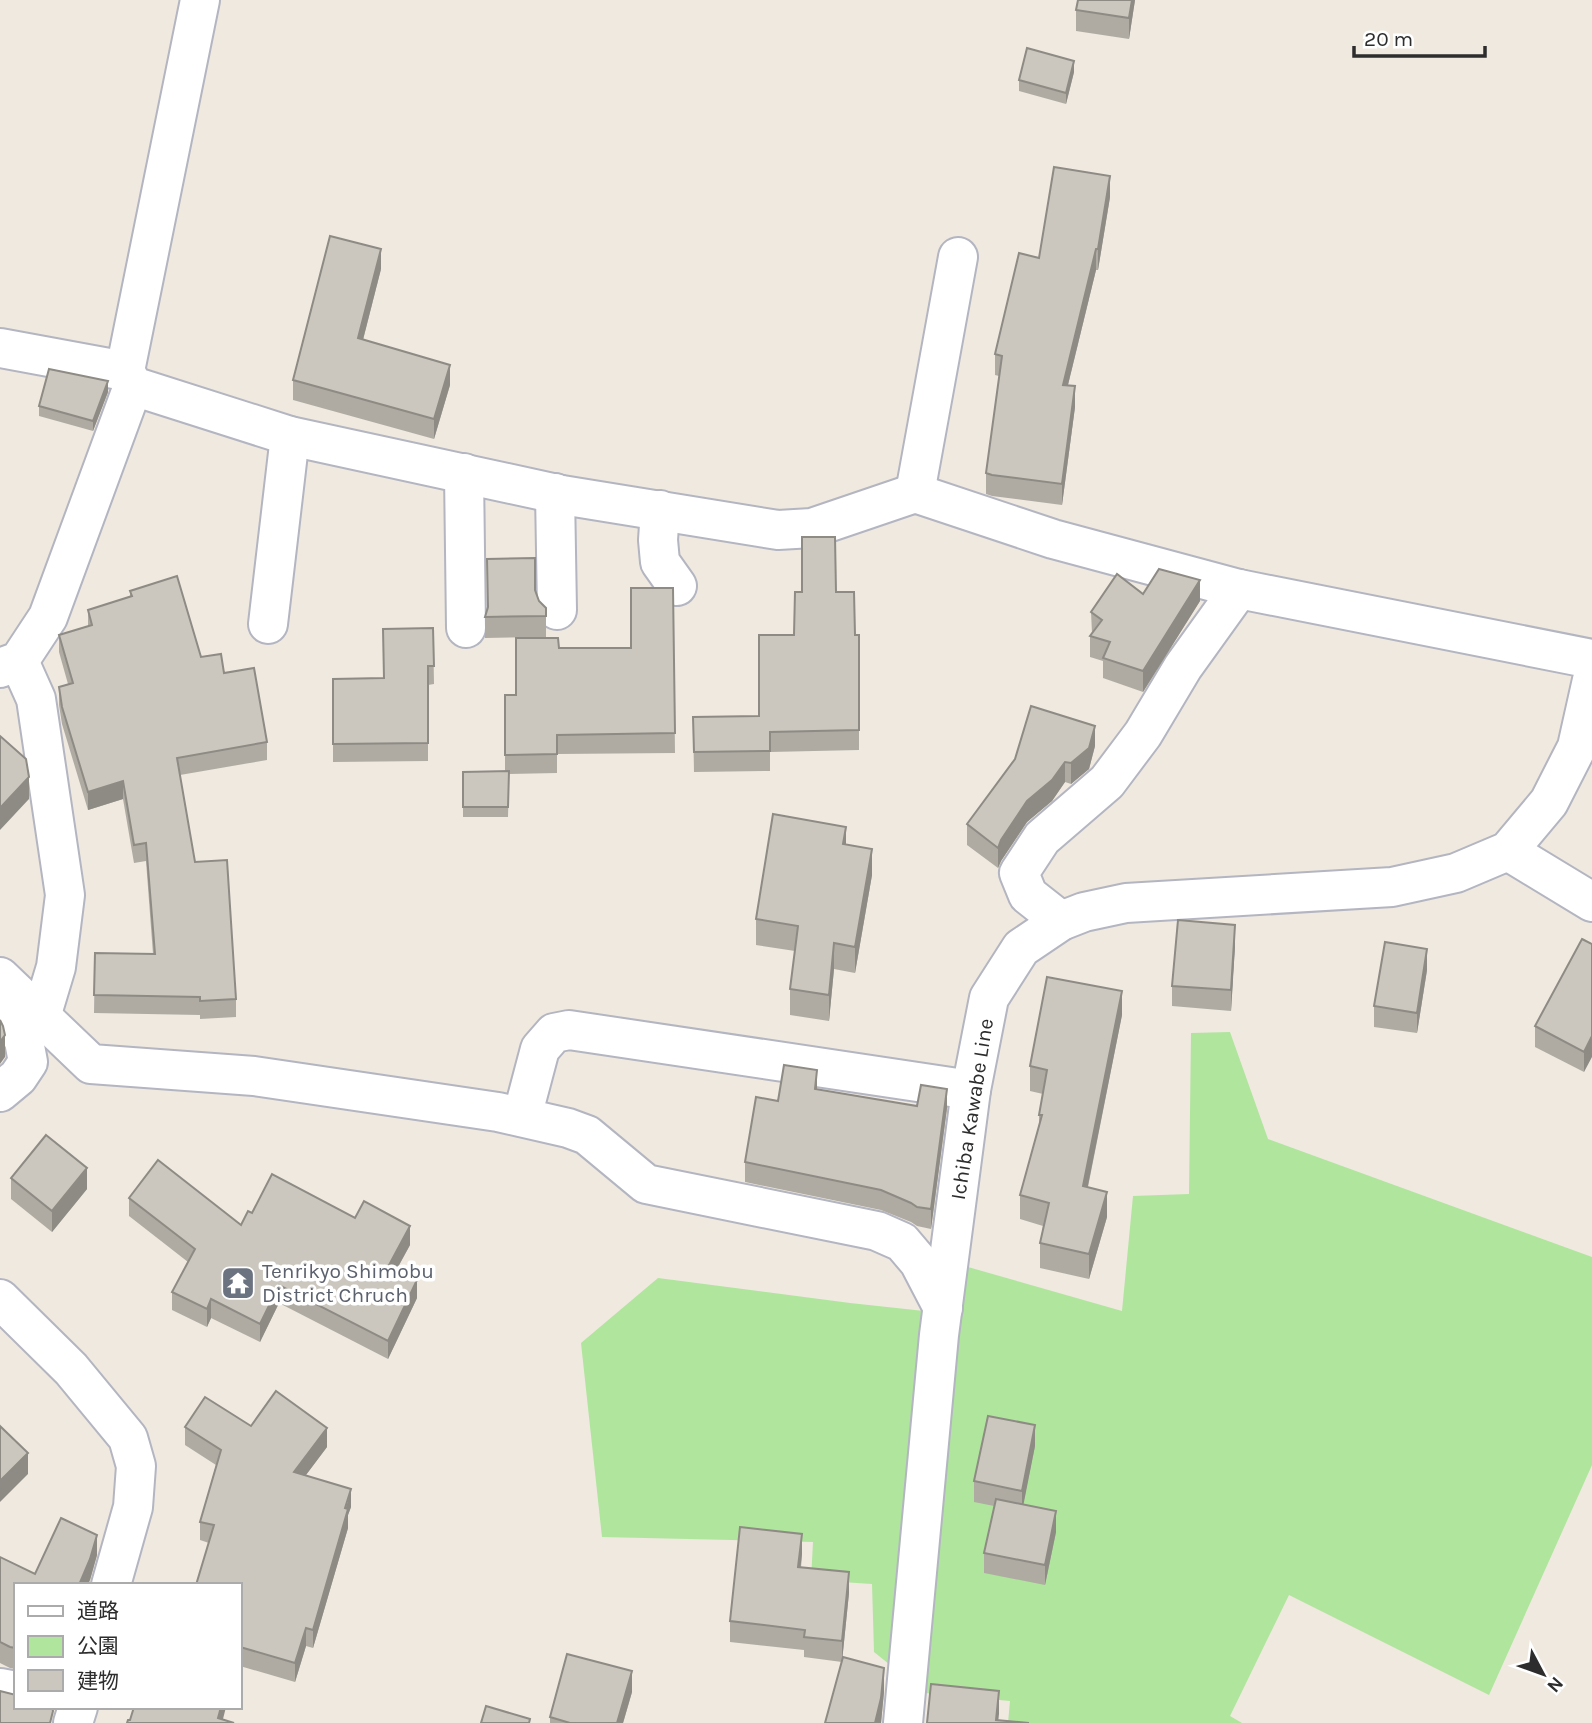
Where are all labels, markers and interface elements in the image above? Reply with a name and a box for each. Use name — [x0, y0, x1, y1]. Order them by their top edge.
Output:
scale bar — [1354, 14, 1485, 58]
text: 20 m — [1364, 27, 1413, 51]
street label: Ichiba Kawabe Line — [946, 1017, 998, 1201]
place label: Tenrikyo Shimobu District Chruch — [262, 1259, 434, 1307]
temple icon: Tenrikyo Shimobu District Chruch — [219, 1264, 257, 1302]
legend — [14, 1583, 242, 1709]
text: 道路 — [77, 1599, 119, 1623]
text: 公園 — [77, 1634, 119, 1658]
north arrow — [1508, 1639, 1578, 1709]
text: 建物 — [77, 1669, 119, 1693]
text: N — [1542, 1672, 1568, 1697]

